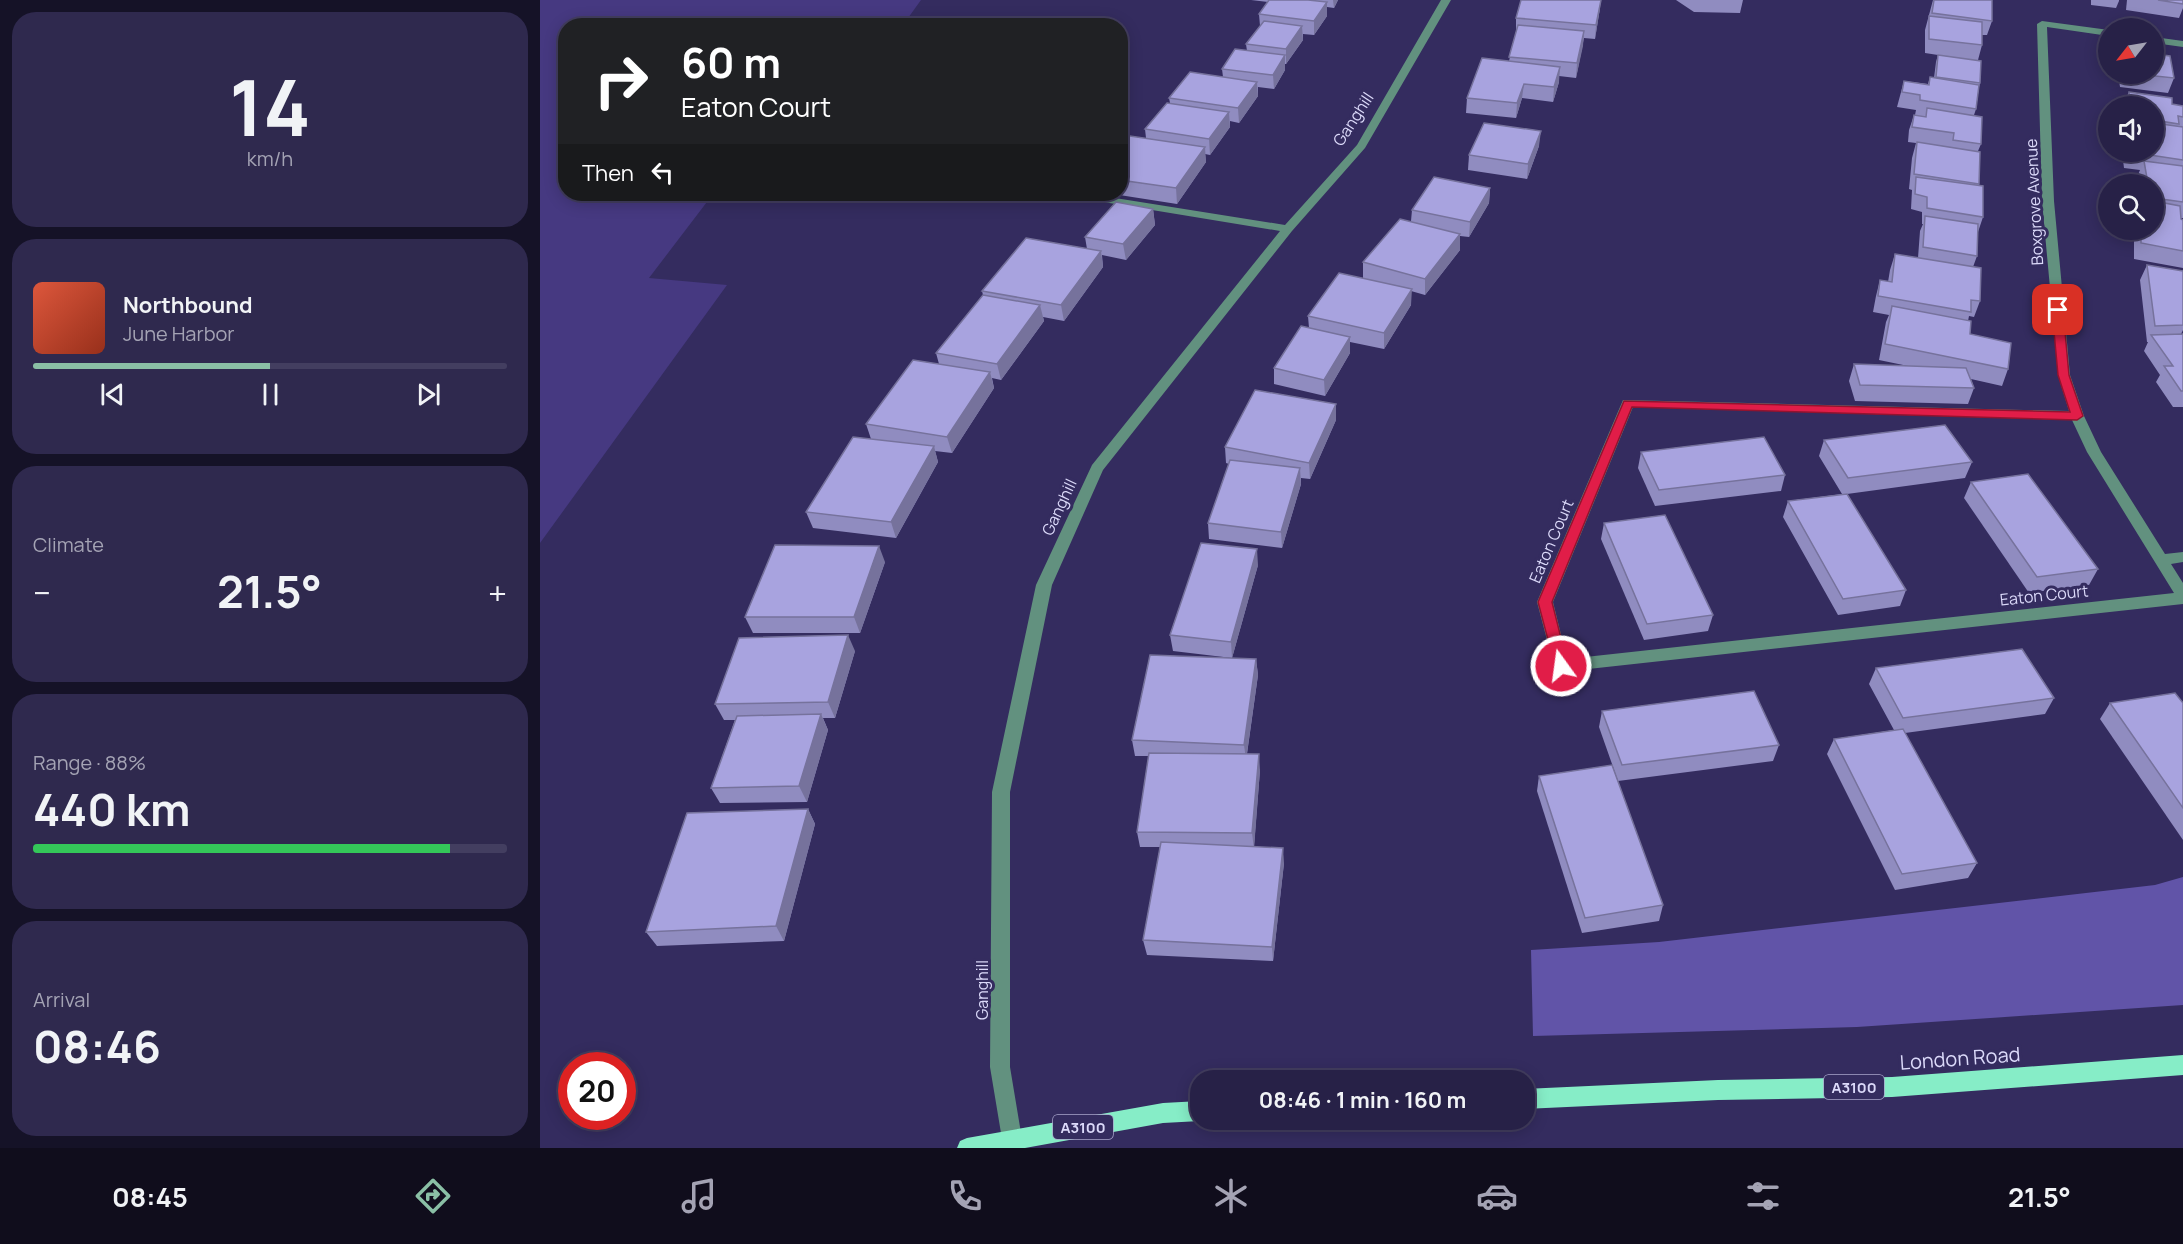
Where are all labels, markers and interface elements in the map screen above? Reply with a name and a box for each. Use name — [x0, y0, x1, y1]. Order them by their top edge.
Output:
north arrow — [2098, 18, 2164, 84]
map controls — [2098, 18, 2164, 240]
text: 60 m — [681, 33, 781, 91]
icon: right — [582, 42, 660, 120]
text: 14 — [229, 53, 311, 159]
text: Eaton Court — [681, 88, 831, 125]
street label: Ganghill — [1327, 88, 1379, 150]
button: sound — [2098, 96, 2164, 162]
street label: Boxgrove Avenue — [2020, 138, 2048, 266]
text: km/h — [247, 145, 293, 172]
icon: left — [646, 156, 679, 189]
text: Then — [582, 158, 634, 188]
button: search — [2098, 174, 2164, 240]
pin — [2032, 284, 2083, 335]
text: Northbound — [123, 290, 253, 320]
icon: arrive — [2041, 293, 2074, 326]
text: June Harbor — [123, 320, 235, 347]
icon: previous — [96, 378, 129, 411]
icon: pause — [254, 378, 287, 411]
icon: next — [412, 378, 445, 411]
street label: Ganghill — [1036, 475, 1082, 539]
street label: Eaton Court — [1524, 496, 1578, 586]
text: Climate — [33, 531, 104, 558]
text: 21.5° — [217, 560, 322, 622]
text: − — [33, 570, 51, 615]
text: + — [488, 570, 507, 615]
street label: Eaton Court — [1999, 579, 2089, 611]
position arrow — [1529, 634, 1593, 698]
text: Range · 88% — [33, 749, 146, 776]
text: 440 km — [33, 778, 190, 840]
street label: Ganghill — [971, 960, 993, 1020]
text: Arrival — [33, 986, 90, 1013]
text: 08:46 — [33, 1015, 161, 1077]
street label: London Road — [1899, 1040, 2021, 1076]
speed limit sign: 20 — [558, 1052, 636, 1130]
road number: A3100 — [1824, 1075, 1884, 1099]
text: 08:46 · 1 min · 160 m — [1259, 1085, 1466, 1115]
road number: A3100 — [1053, 1115, 1113, 1139]
icon: directions — [412, 1175, 454, 1217]
icon: music — [678, 1175, 720, 1217]
icon: phone — [944, 1175, 986, 1217]
icon: climate — [1210, 1175, 1252, 1217]
icon: car — [1476, 1175, 1518, 1217]
icon: filters — [1742, 1175, 1784, 1217]
text: 08:45 — [112, 1178, 188, 1215]
text: 21.5° — [2008, 1178, 2071, 1215]

